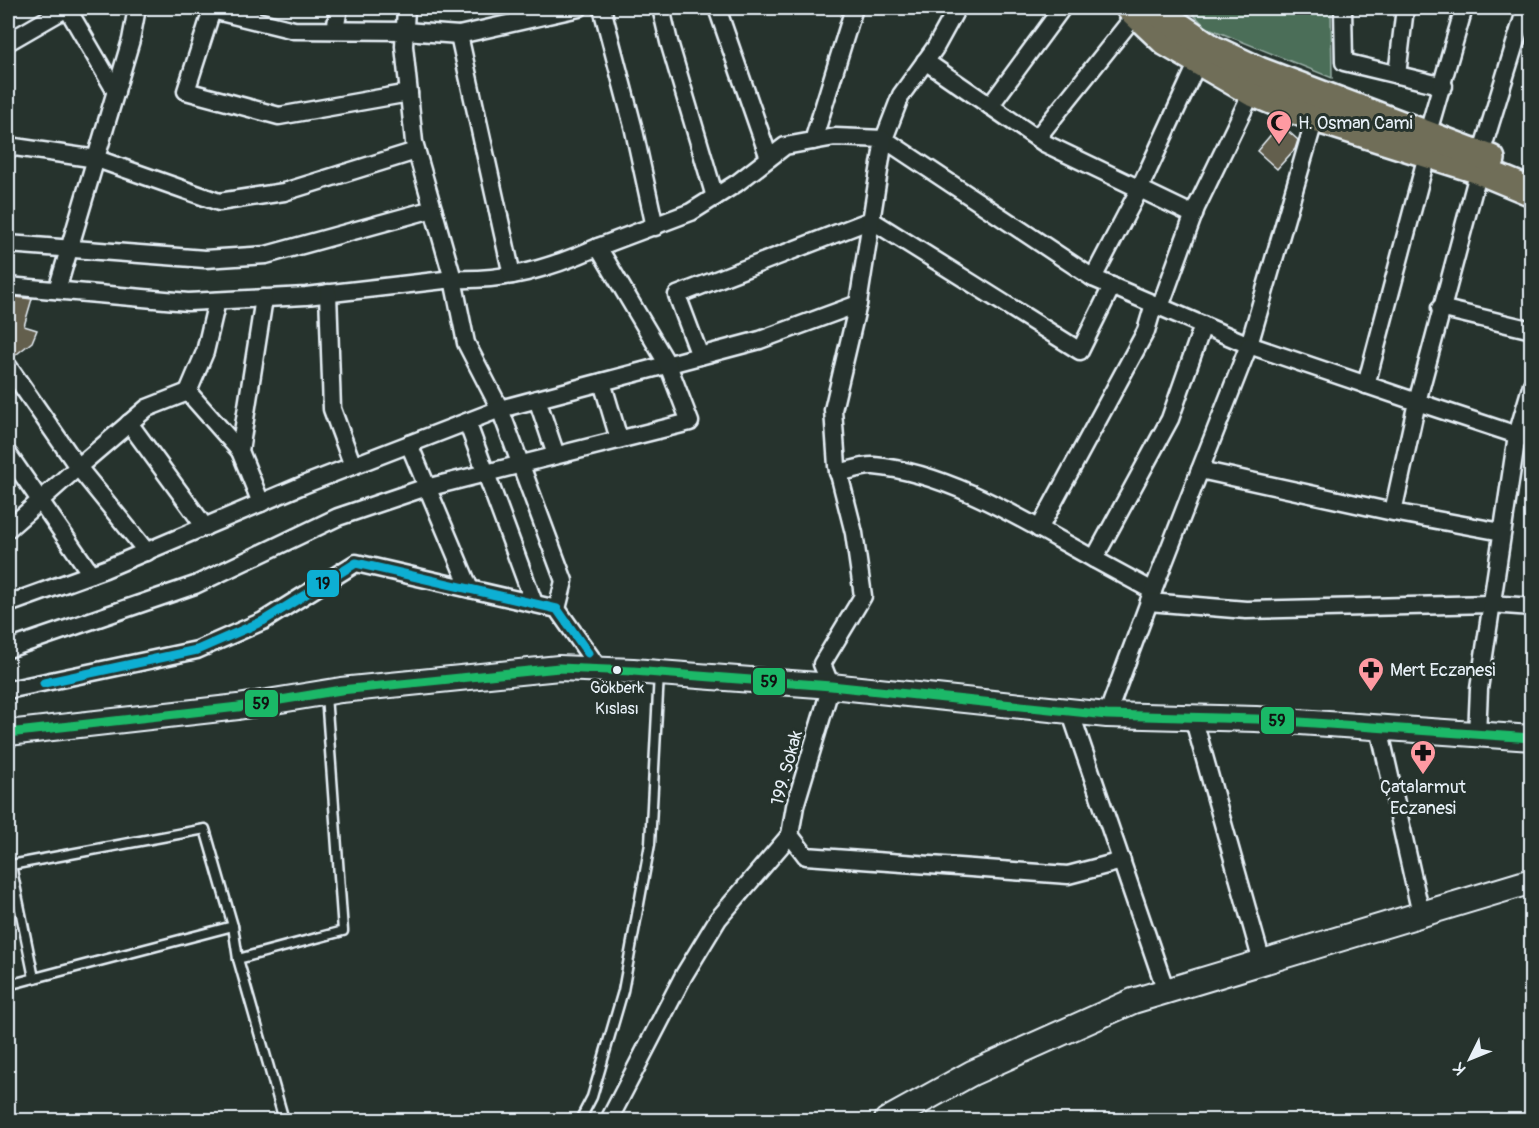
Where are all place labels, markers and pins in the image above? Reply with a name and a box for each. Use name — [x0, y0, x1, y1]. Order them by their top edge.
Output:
mosque icon: H. Osman Cami — [1264, 108, 1294, 146]
place label: H. Osman Cami — [1298, 112, 1413, 135]
pharmacy icon: Mert Eczanesi — [1356, 655, 1386, 693]
place label: Mert Eczanesi — [1390, 659, 1495, 682]
marker: Gökberk Kıslası — [611, 664, 623, 676]
place label: Gökberk Kıslası — [590, 678, 644, 719]
pharmacy icon: Çatalarmut Eczanesi — [1408, 738, 1438, 776]
place label: Çatalarmut Eczanesi — [1380, 776, 1467, 820]

